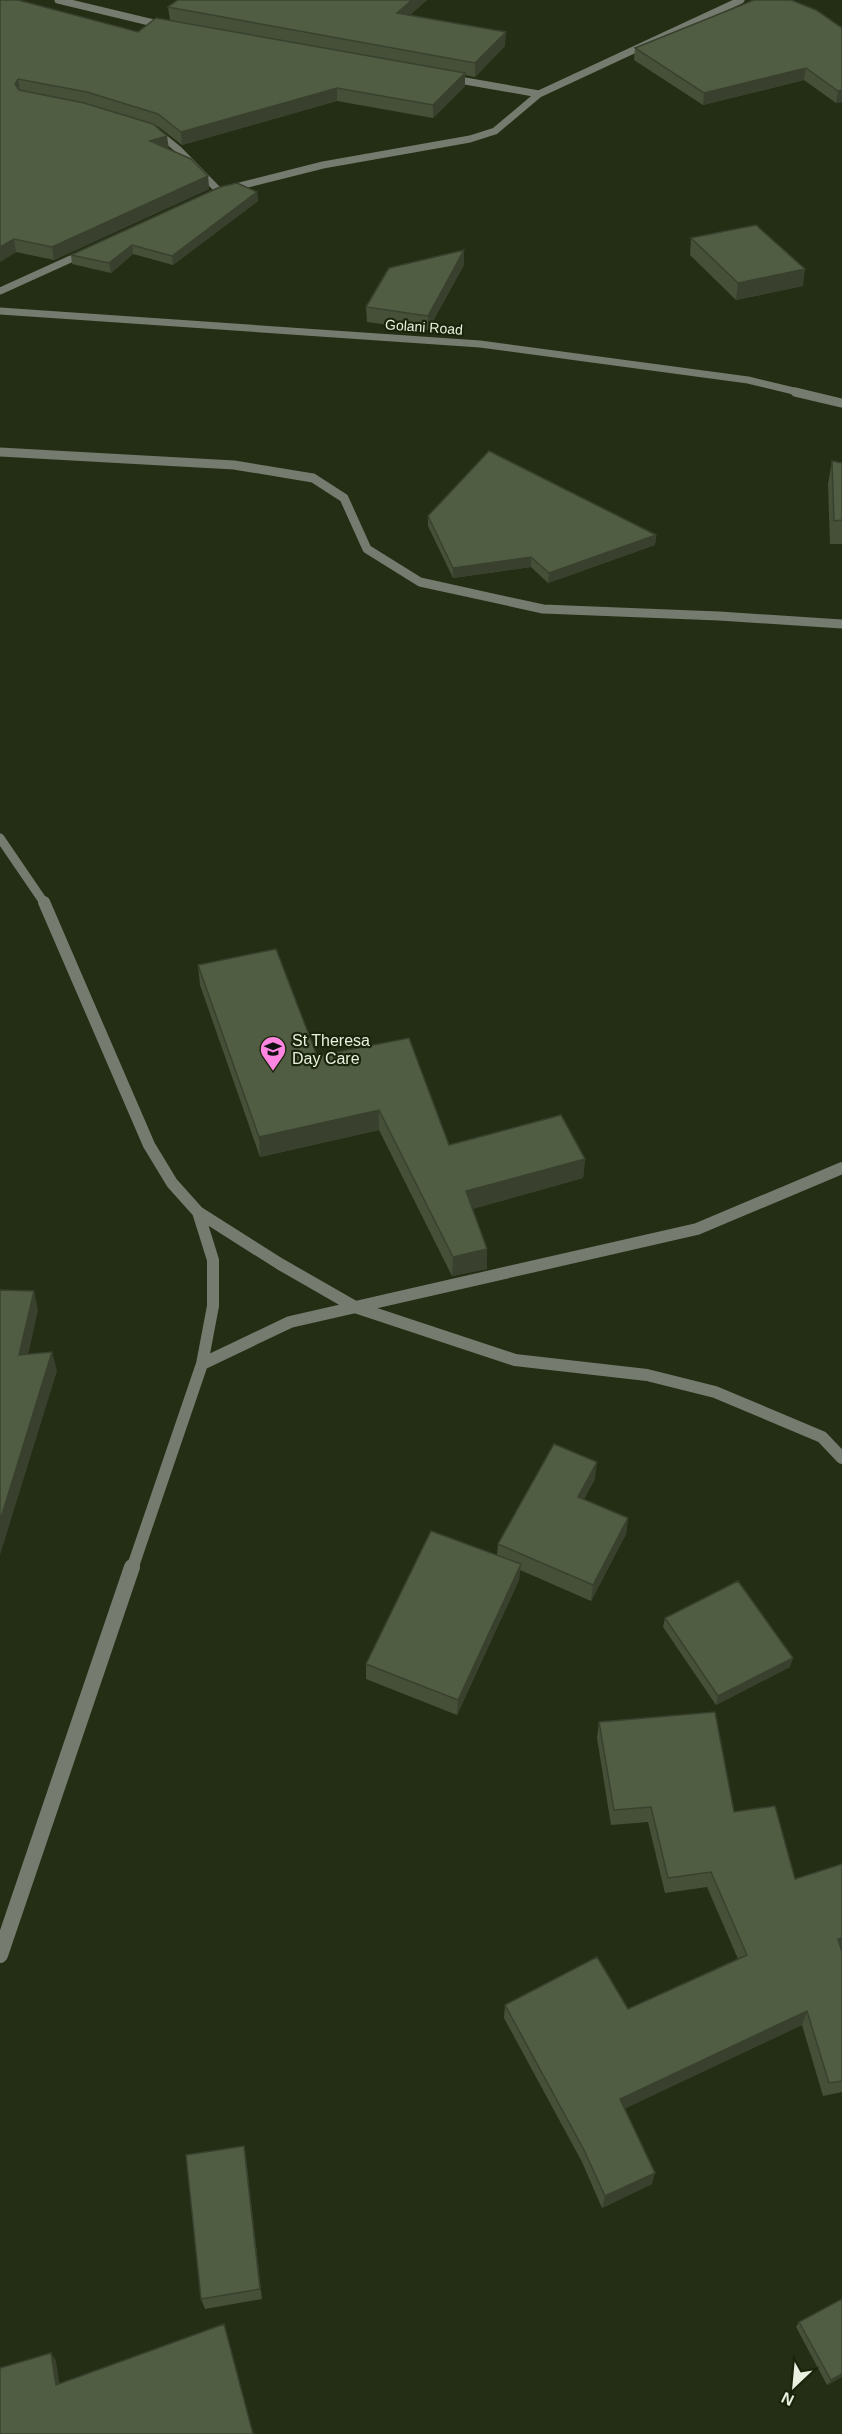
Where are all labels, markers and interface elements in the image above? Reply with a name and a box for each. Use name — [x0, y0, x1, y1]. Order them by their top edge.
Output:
street label: Golani Road — [385, 316, 463, 338]
place label: St Theresa Day Care — [292, 1032, 370, 1067]
school or university icon: St Theresa Day Care — [258, 1034, 288, 1072]
north arrow — [764, 2356, 824, 2416]
text: N — [779, 2389, 797, 2409]

